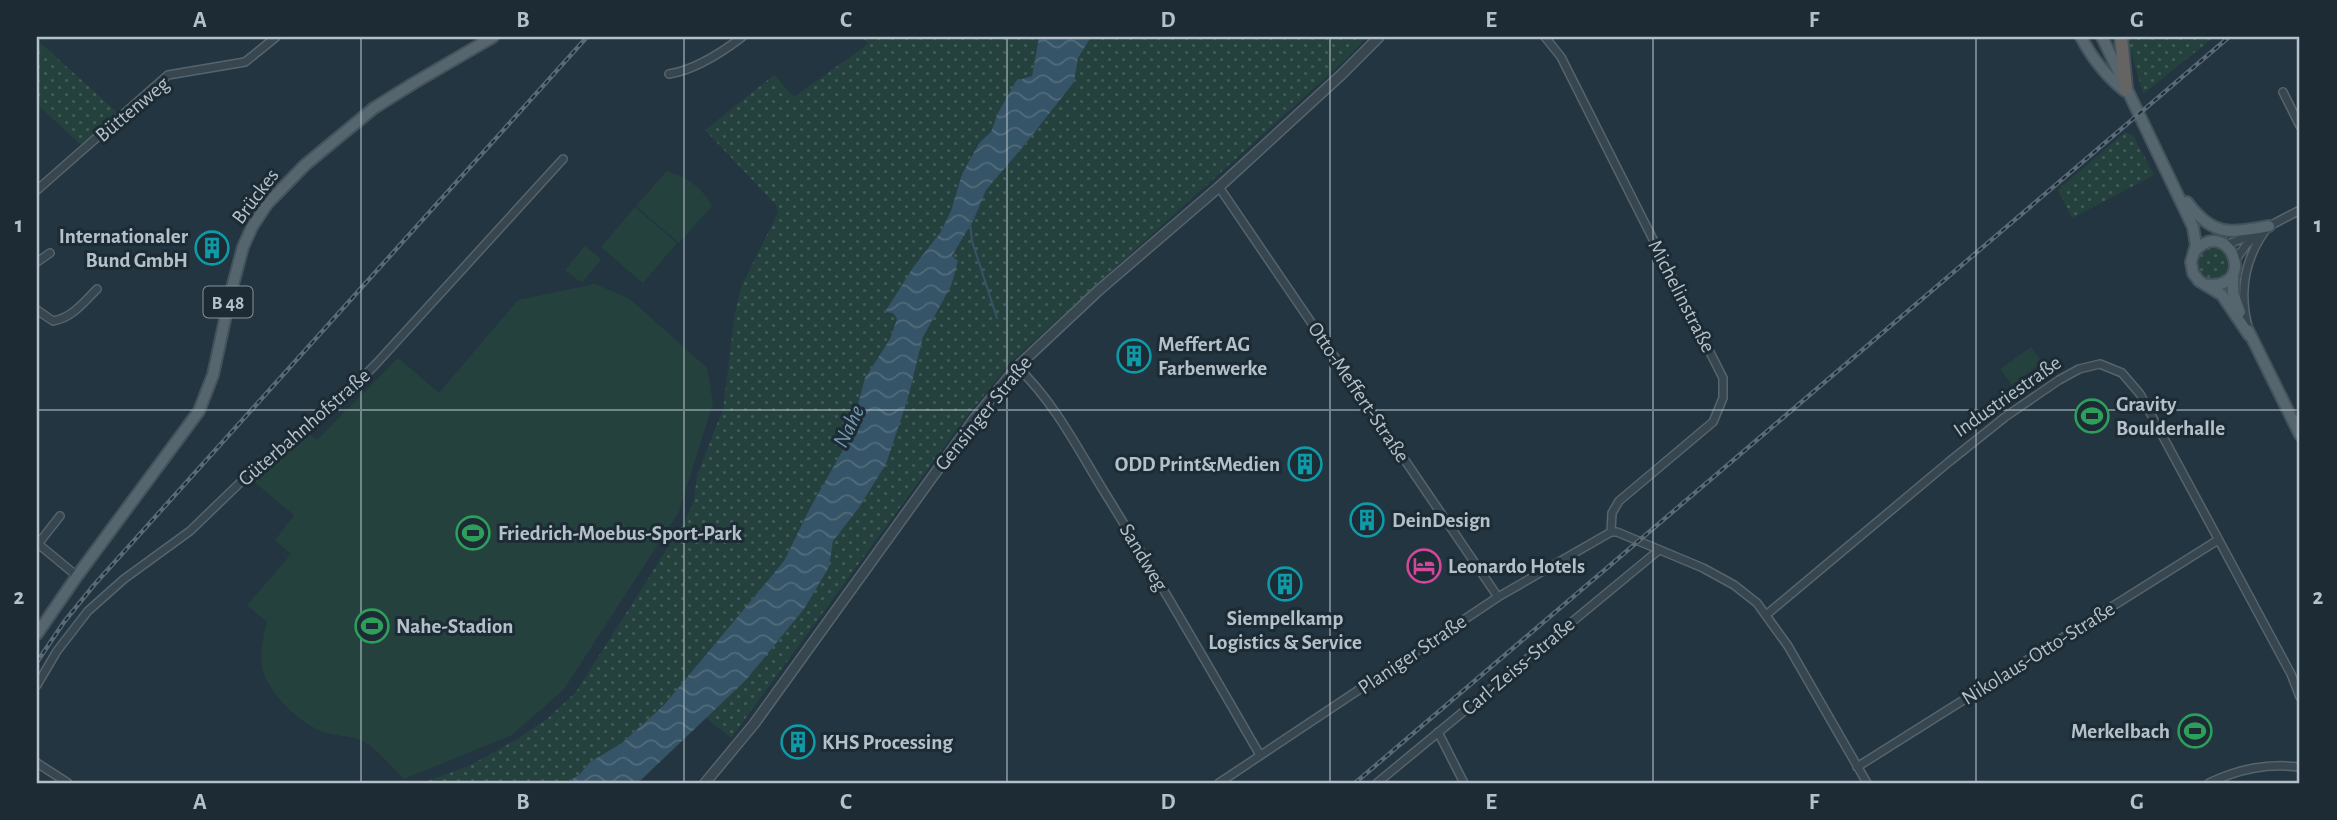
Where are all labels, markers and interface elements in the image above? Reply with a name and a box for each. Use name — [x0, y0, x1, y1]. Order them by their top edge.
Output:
text: A — [193, 9, 207, 32]
text: B — [516, 9, 530, 32]
text: C — [840, 9, 852, 32]
text: D — [1160, 9, 1176, 32]
text: E — [1485, 9, 1497, 32]
text: F — [1809, 9, 1820, 32]
text: G — [2130, 9, 2144, 32]
street label: Büttenweg — [92, 72, 174, 146]
street label: Brückes — [228, 165, 283, 228]
text: 1 — [15, 214, 23, 237]
text: 1 — [2314, 214, 2322, 237]
place label: Internationaler Bund GmbH — [59, 226, 189, 271]
building icon: Internationaler Bund GmbH — [193, 229, 231, 267]
street label: Michelinstraße — [1644, 236, 1719, 356]
road number: B 48 — [204, 286, 252, 318]
street label: Otto-Meffert-Straße — [1304, 318, 1413, 466]
place label: Meffert AG Farbenwerke — [1158, 334, 1267, 379]
building icon: Meffert AG Farbenwerke — [1115, 337, 1153, 375]
street label: Gensinger Straße — [931, 352, 1036, 475]
street label: Industriestraße — [1950, 352, 2065, 441]
street label: Güterbahnhofstraße — [234, 365, 374, 490]
place label: Gravity Boulderhalle — [2116, 394, 2225, 439]
sports icon: Gravity Boulderhalle — [2073, 397, 2111, 435]
water label: Nahe — [829, 401, 870, 452]
building icon: ODD Print&Medien — [1286, 445, 1324, 483]
place label: ODD Print&Medien — [1115, 454, 1280, 475]
building icon: DeinDesign — [1348, 501, 1386, 539]
place label: DeinDesign — [1392, 510, 1491, 531]
sports icon: Friedrich-Moebus-Sport-Park — [454, 514, 492, 552]
street label: Sandweg — [1115, 520, 1172, 595]
place label: Friedrich-Moebus-Sport-Park — [498, 523, 742, 544]
hotel icon: Leonardo Hotels — [1405, 547, 1443, 585]
place label: Leonardo Hotels — [1448, 556, 1585, 577]
building icon: Siempelkamp Logistics & Service — [1266, 565, 1304, 603]
text: 2 — [14, 586, 25, 609]
text: 2 — [2313, 586, 2324, 609]
street label: Nikolaus-Otto-Straße — [1958, 598, 2119, 709]
sports icon: Nahe-Stadion — [353, 607, 391, 645]
place label: Siempelkamp Logistics & Service — [1208, 608, 1362, 653]
street label: Planiger Straße — [1354, 611, 1470, 698]
street label: Carl-Zeiss-Straße — [1458, 613, 1579, 720]
place label: Nahe-Stadion — [396, 616, 513, 637]
sports icon: Merkelbach — [2176, 712, 2214, 750]
place label: Merkelbach — [2071, 721, 2170, 742]
building icon: KHS Processing — [779, 723, 817, 761]
place label: KHS Processing — [822, 732, 953, 753]
text: A — [193, 791, 207, 814]
text: B — [516, 791, 530, 814]
text: C — [840, 791, 852, 814]
text: D — [1160, 791, 1176, 814]
text: E — [1485, 791, 1497, 814]
text: F — [1809, 791, 1820, 814]
text: G — [2130, 791, 2144, 814]

